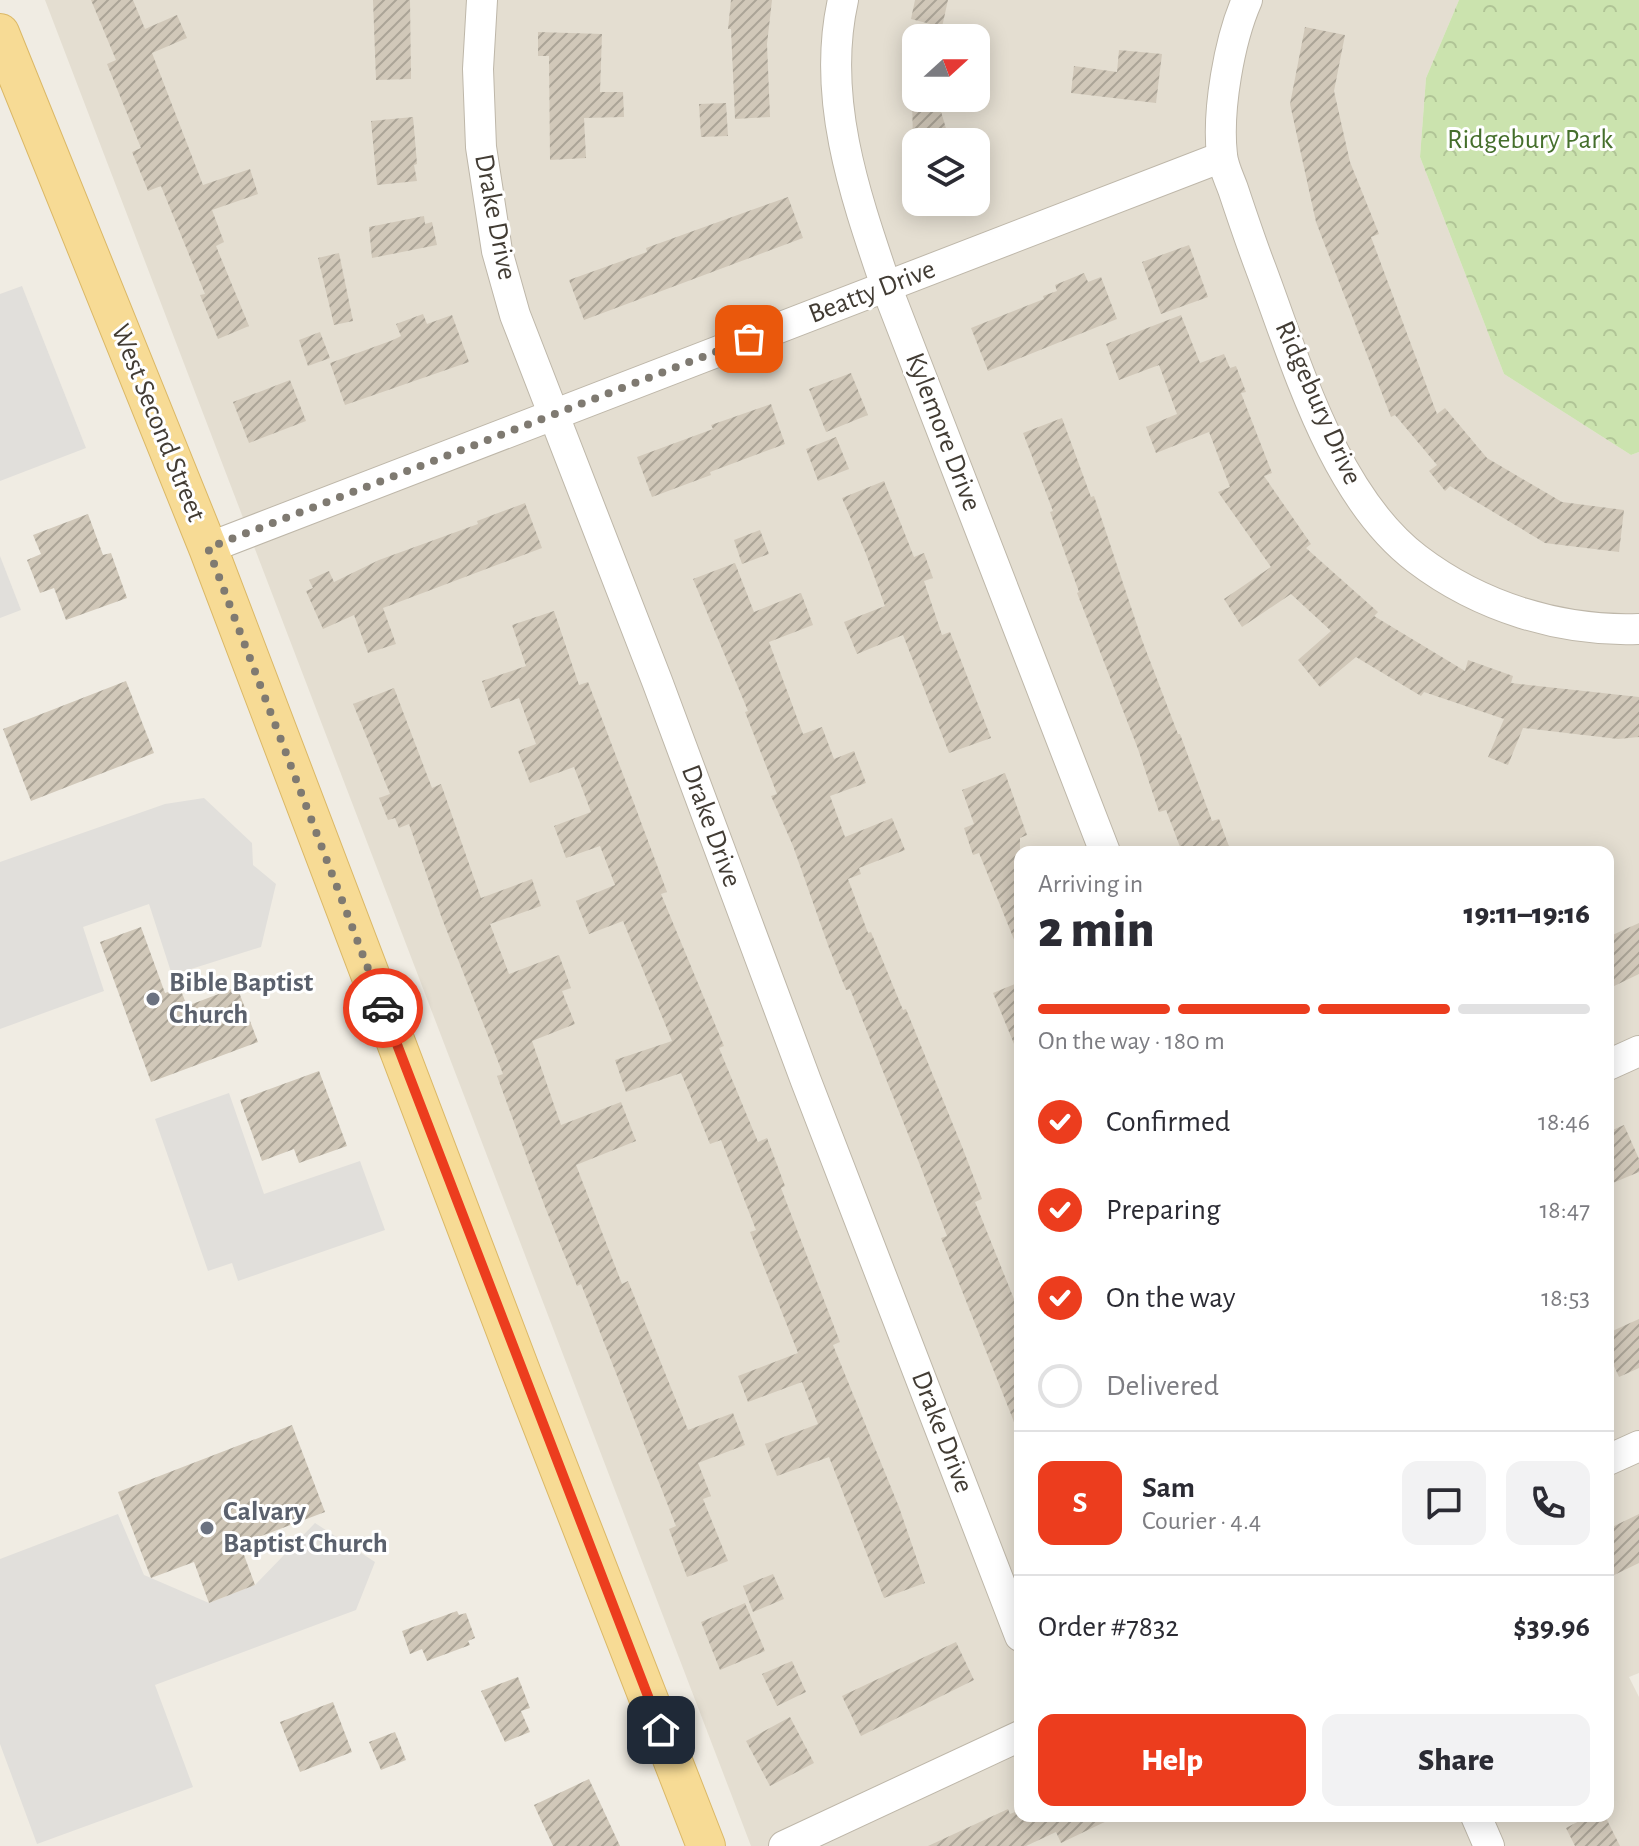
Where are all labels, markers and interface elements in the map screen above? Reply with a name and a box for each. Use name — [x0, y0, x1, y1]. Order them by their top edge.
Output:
north arrow — [902, 24, 990, 112]
map controls — [902, 24, 990, 216]
park label: Ridgebury Park — [1447, 126, 1613, 154]
button: layers — [902, 128, 990, 216]
street label: Drake Drive — [469, 152, 521, 282]
street label: Beatty Drive — [805, 255, 939, 329]
pin — [715, 305, 783, 373]
icon: bag — [727, 317, 771, 361]
street label: Ridgebury Drive — [1269, 317, 1367, 489]
street label: West Second Street — [106, 320, 210, 526]
street label: Kylemore Drive — [900, 349, 986, 515]
street label: Drake Drive — [676, 761, 746, 891]
text: Arriving in — [1038, 871, 1143, 897]
text: 19:11–19:16 — [1464, 899, 1590, 929]
text: 2 min — [1038, 904, 1154, 956]
courier — [343, 968, 423, 1048]
place label: Bible Baptist Church — [169, 969, 314, 1029]
icon: car — [361, 986, 405, 1030]
marker: Bible Baptist Church — [144, 990, 162, 1008]
text: On the way · 180 m — [1038, 1028, 1225, 1054]
icon: check — [1038, 1100, 1082, 1144]
text: Confirmed — [1106, 1107, 1230, 1137]
text: 18:46 — [1538, 1109, 1590, 1135]
icon: check — [1038, 1188, 1082, 1232]
text: Preparing — [1106, 1195, 1221, 1225]
text: 18:47 — [1539, 1197, 1590, 1223]
icon: check — [1038, 1276, 1082, 1320]
text: On the way — [1106, 1283, 1235, 1313]
text: 18:53 — [1541, 1285, 1590, 1311]
street label: Drake Drive — [906, 1367, 978, 1497]
text: Delivered — [1106, 1371, 1219, 1401]
button: chat — [1402, 1461, 1486, 1545]
button: phone — [1506, 1461, 1590, 1545]
text: Sam — [1142, 1473, 1195, 1503]
text: S — [1073, 1488, 1087, 1518]
place label: Calvary Baptist Church — [223, 1498, 388, 1558]
text: Courier · 4.4 — [1142, 1508, 1261, 1534]
marker: Calvary Baptist Church — [198, 1519, 216, 1537]
text: Order #7832 — [1038, 1612, 1179, 1642]
text: $39.96 — [1513, 1612, 1590, 1642]
pin — [627, 1696, 695, 1764]
icon: home — [639, 1708, 683, 1752]
button: Help — [1038, 1714, 1306, 1806]
button: Share — [1322, 1714, 1590, 1806]

